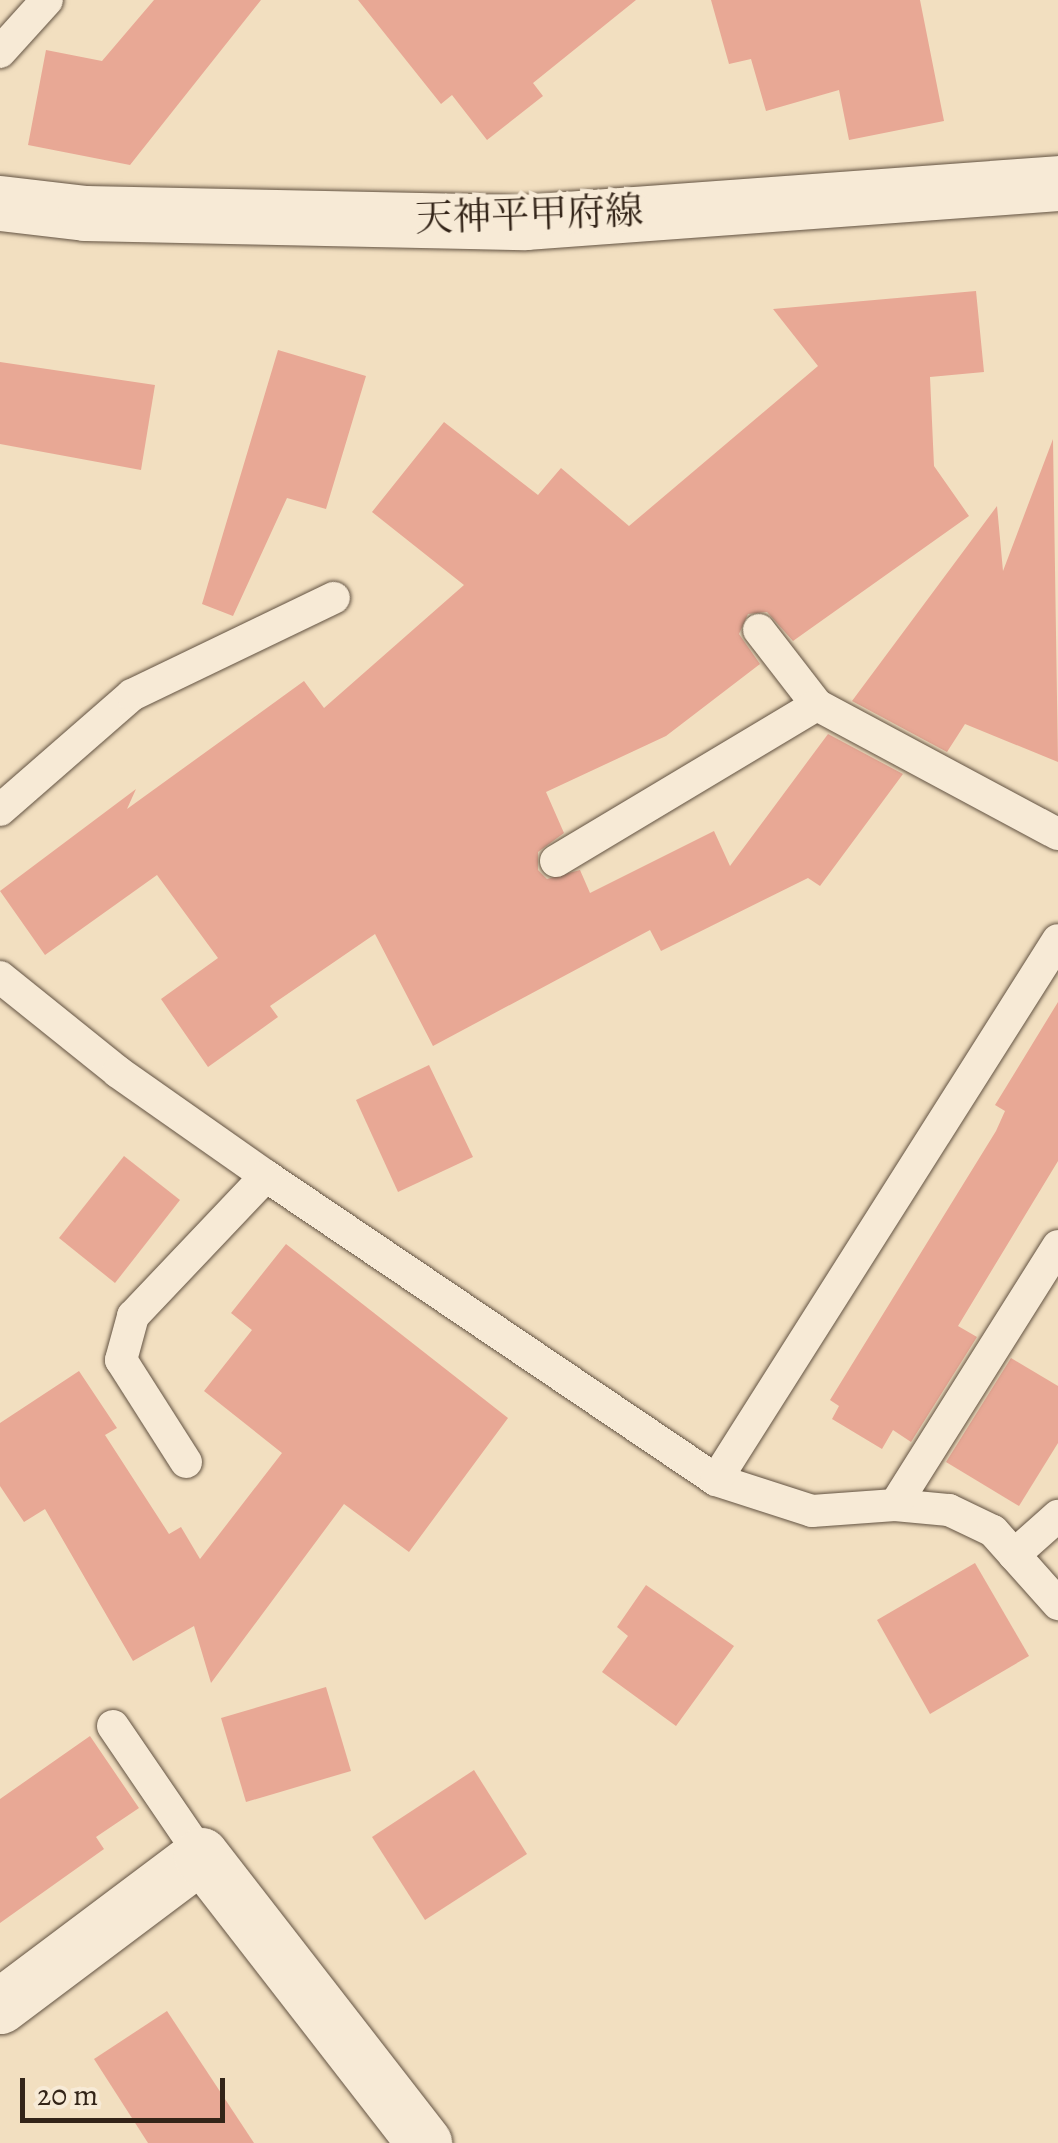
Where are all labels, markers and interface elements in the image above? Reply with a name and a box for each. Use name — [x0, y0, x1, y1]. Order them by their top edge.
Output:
street label: 天神平甲府線 — [414, 188, 644, 242]
scale bar — [25, 2058, 230, 2120]
text: 20 m — [37, 2075, 98, 2115]

